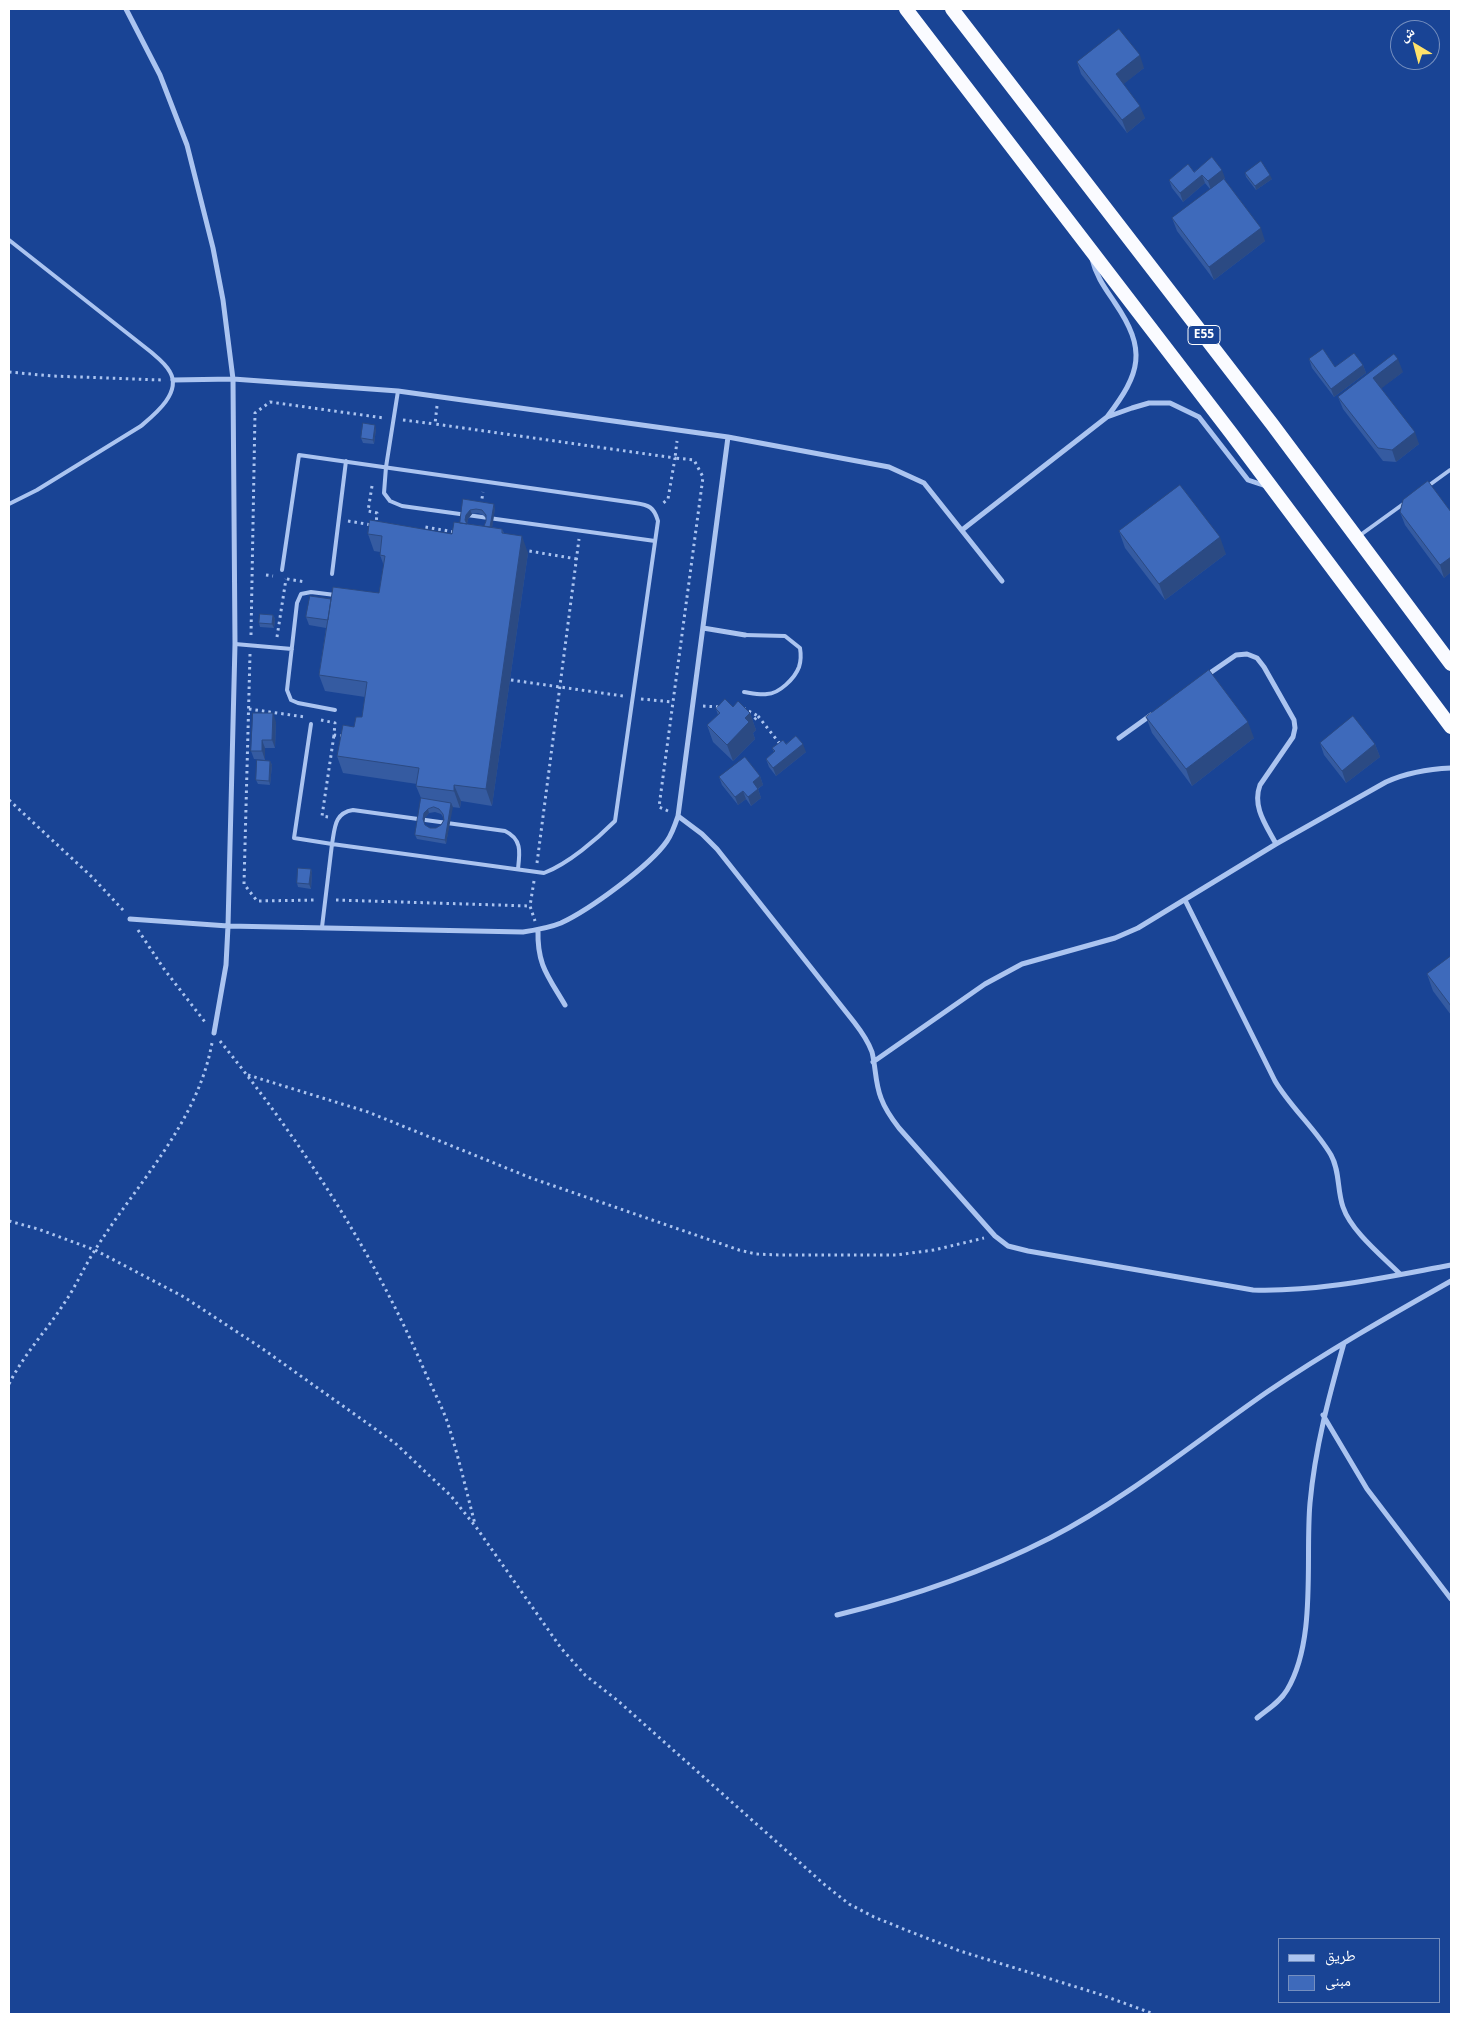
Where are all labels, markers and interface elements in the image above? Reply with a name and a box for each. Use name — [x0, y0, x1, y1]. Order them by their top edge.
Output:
north arrow — [1390, 20, 1440, 70]
text: ش — [1395, 21, 1418, 45]
road number: E55 — [1188, 326, 1220, 344]
legend — [1278, 1938, 1440, 2003]
text: طريق — [1325, 1945, 1356, 1965]
text: مبنى — [1325, 1970, 1351, 1990]

